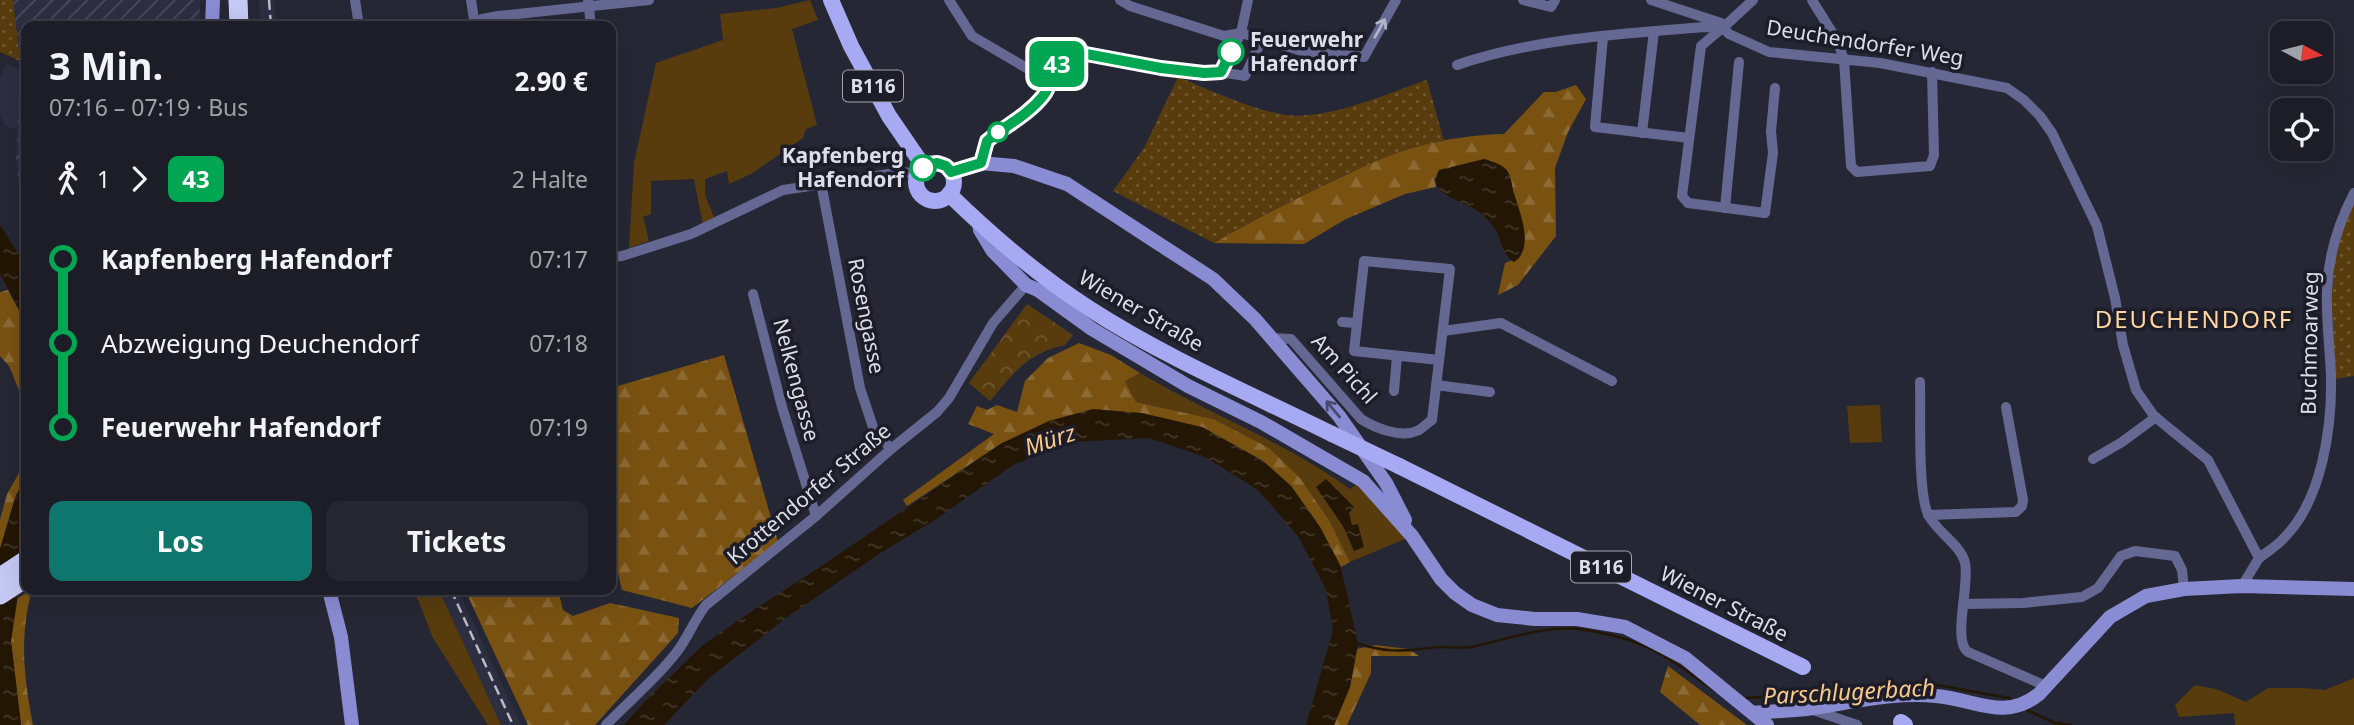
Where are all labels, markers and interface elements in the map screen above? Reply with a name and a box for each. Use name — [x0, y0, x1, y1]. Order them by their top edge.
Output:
street label: Deuchendorfer Weg — [1764, 13, 1966, 71]
one-way arrow — [1373, 19, 1387, 39]
north arrow — [2270, 21, 2333, 84]
map controls — [2270, 21, 2333, 161]
place label: Feuerwehr Hafendorf — [1250, 25, 1364, 77]
text: 3 Min. — [49, 39, 163, 91]
marker: Feuerwehr Hafendorf — [1218, 39, 1244, 65]
line badge: 43 — [1026, 41, 1088, 87]
text: 43 — [1043, 47, 1071, 80]
text: 2.90 € — [514, 63, 588, 99]
road number: B116 — [843, 71, 903, 102]
text: 07:16 – 07:19 · Bus — [49, 91, 248, 123]
button: locate — [2270, 98, 2333, 161]
unlabelled marker — [988, 122, 1008, 142]
place label: Kapfenberg Hafendorf — [782, 141, 906, 193]
marker: Kapfenberg Hafendorf — [910, 155, 936, 181]
icon: walk — [49, 160, 87, 198]
icon: forward — [120, 160, 158, 198]
text: 43 — [182, 162, 210, 195]
text: 1 — [97, 163, 110, 195]
text: 2 Halte — [512, 163, 588, 195]
text: Kapfenberg Hafendorf — [101, 241, 392, 277]
text: 07:17 — [529, 243, 588, 275]
street label: Rosengasse — [842, 256, 892, 376]
street label: Wiener Straße — [1074, 263, 1209, 357]
street label: Buchmoarweg — [2294, 271, 2324, 415]
district label: DEUCHENDORF — [2095, 302, 2293, 335]
street label: Nelkengasse — [767, 315, 827, 444]
text: Abzweigung Deuchendorf — [101, 325, 419, 361]
text: 07:18 — [529, 327, 588, 359]
street label: Am Pichl — [1306, 327, 1384, 409]
one-way arrow — [1325, 401, 1341, 419]
text: Feuerwehr Hafendorf — [101, 409, 380, 445]
text: 07:19 — [529, 411, 588, 443]
street label: Krottendorfer Straße — [721, 416, 896, 570]
water label: Mürz — [1020, 416, 1080, 462]
button: Los — [49, 501, 312, 581]
button: Tickets — [326, 501, 588, 581]
road number: B116 — [1571, 552, 1631, 582]
street label: Wiener Straße — [1656, 559, 1793, 647]
water label: Parschlugerbach — [1762, 671, 1936, 711]

